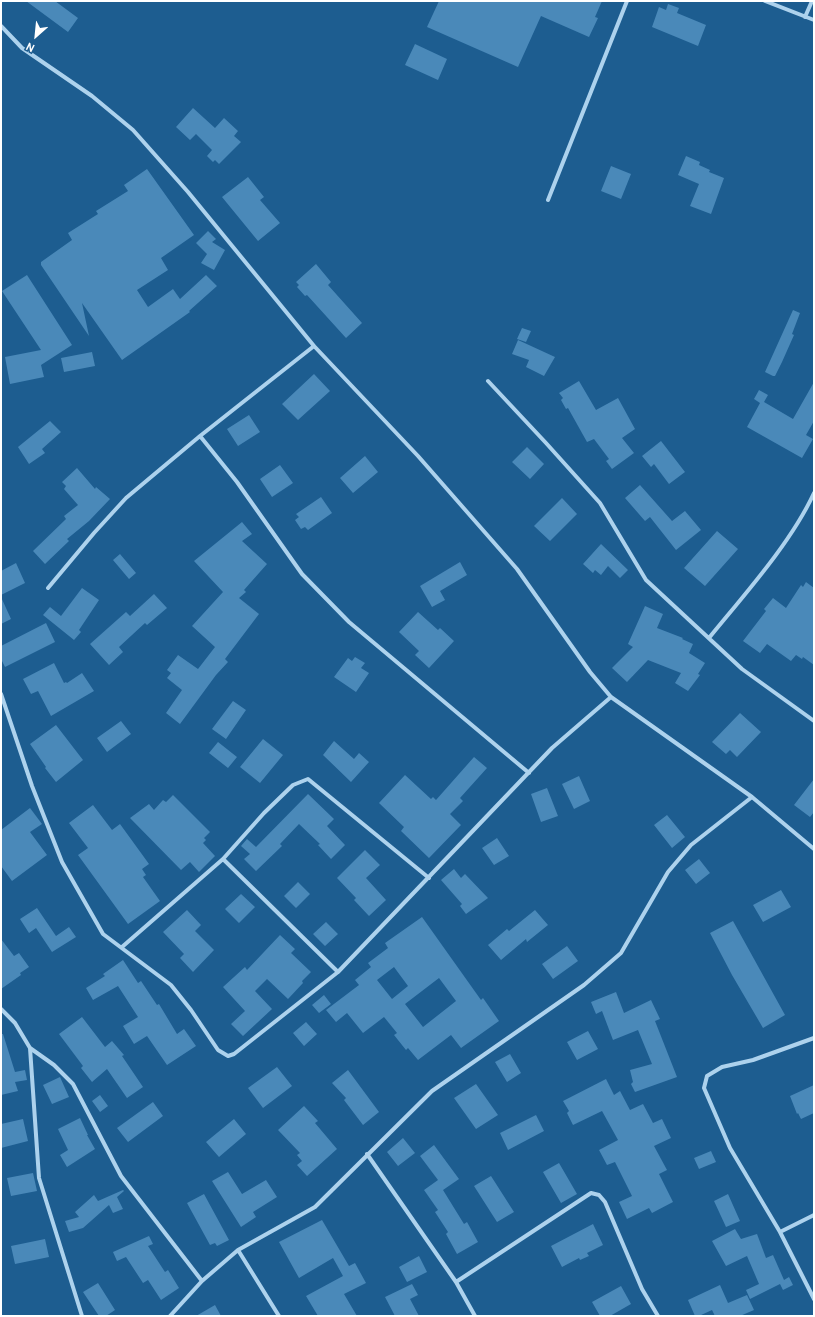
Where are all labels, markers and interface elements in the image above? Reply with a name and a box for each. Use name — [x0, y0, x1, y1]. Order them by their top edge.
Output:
north arrow — [16, 16, 56, 56]
text: N — [24, 39, 37, 55]

